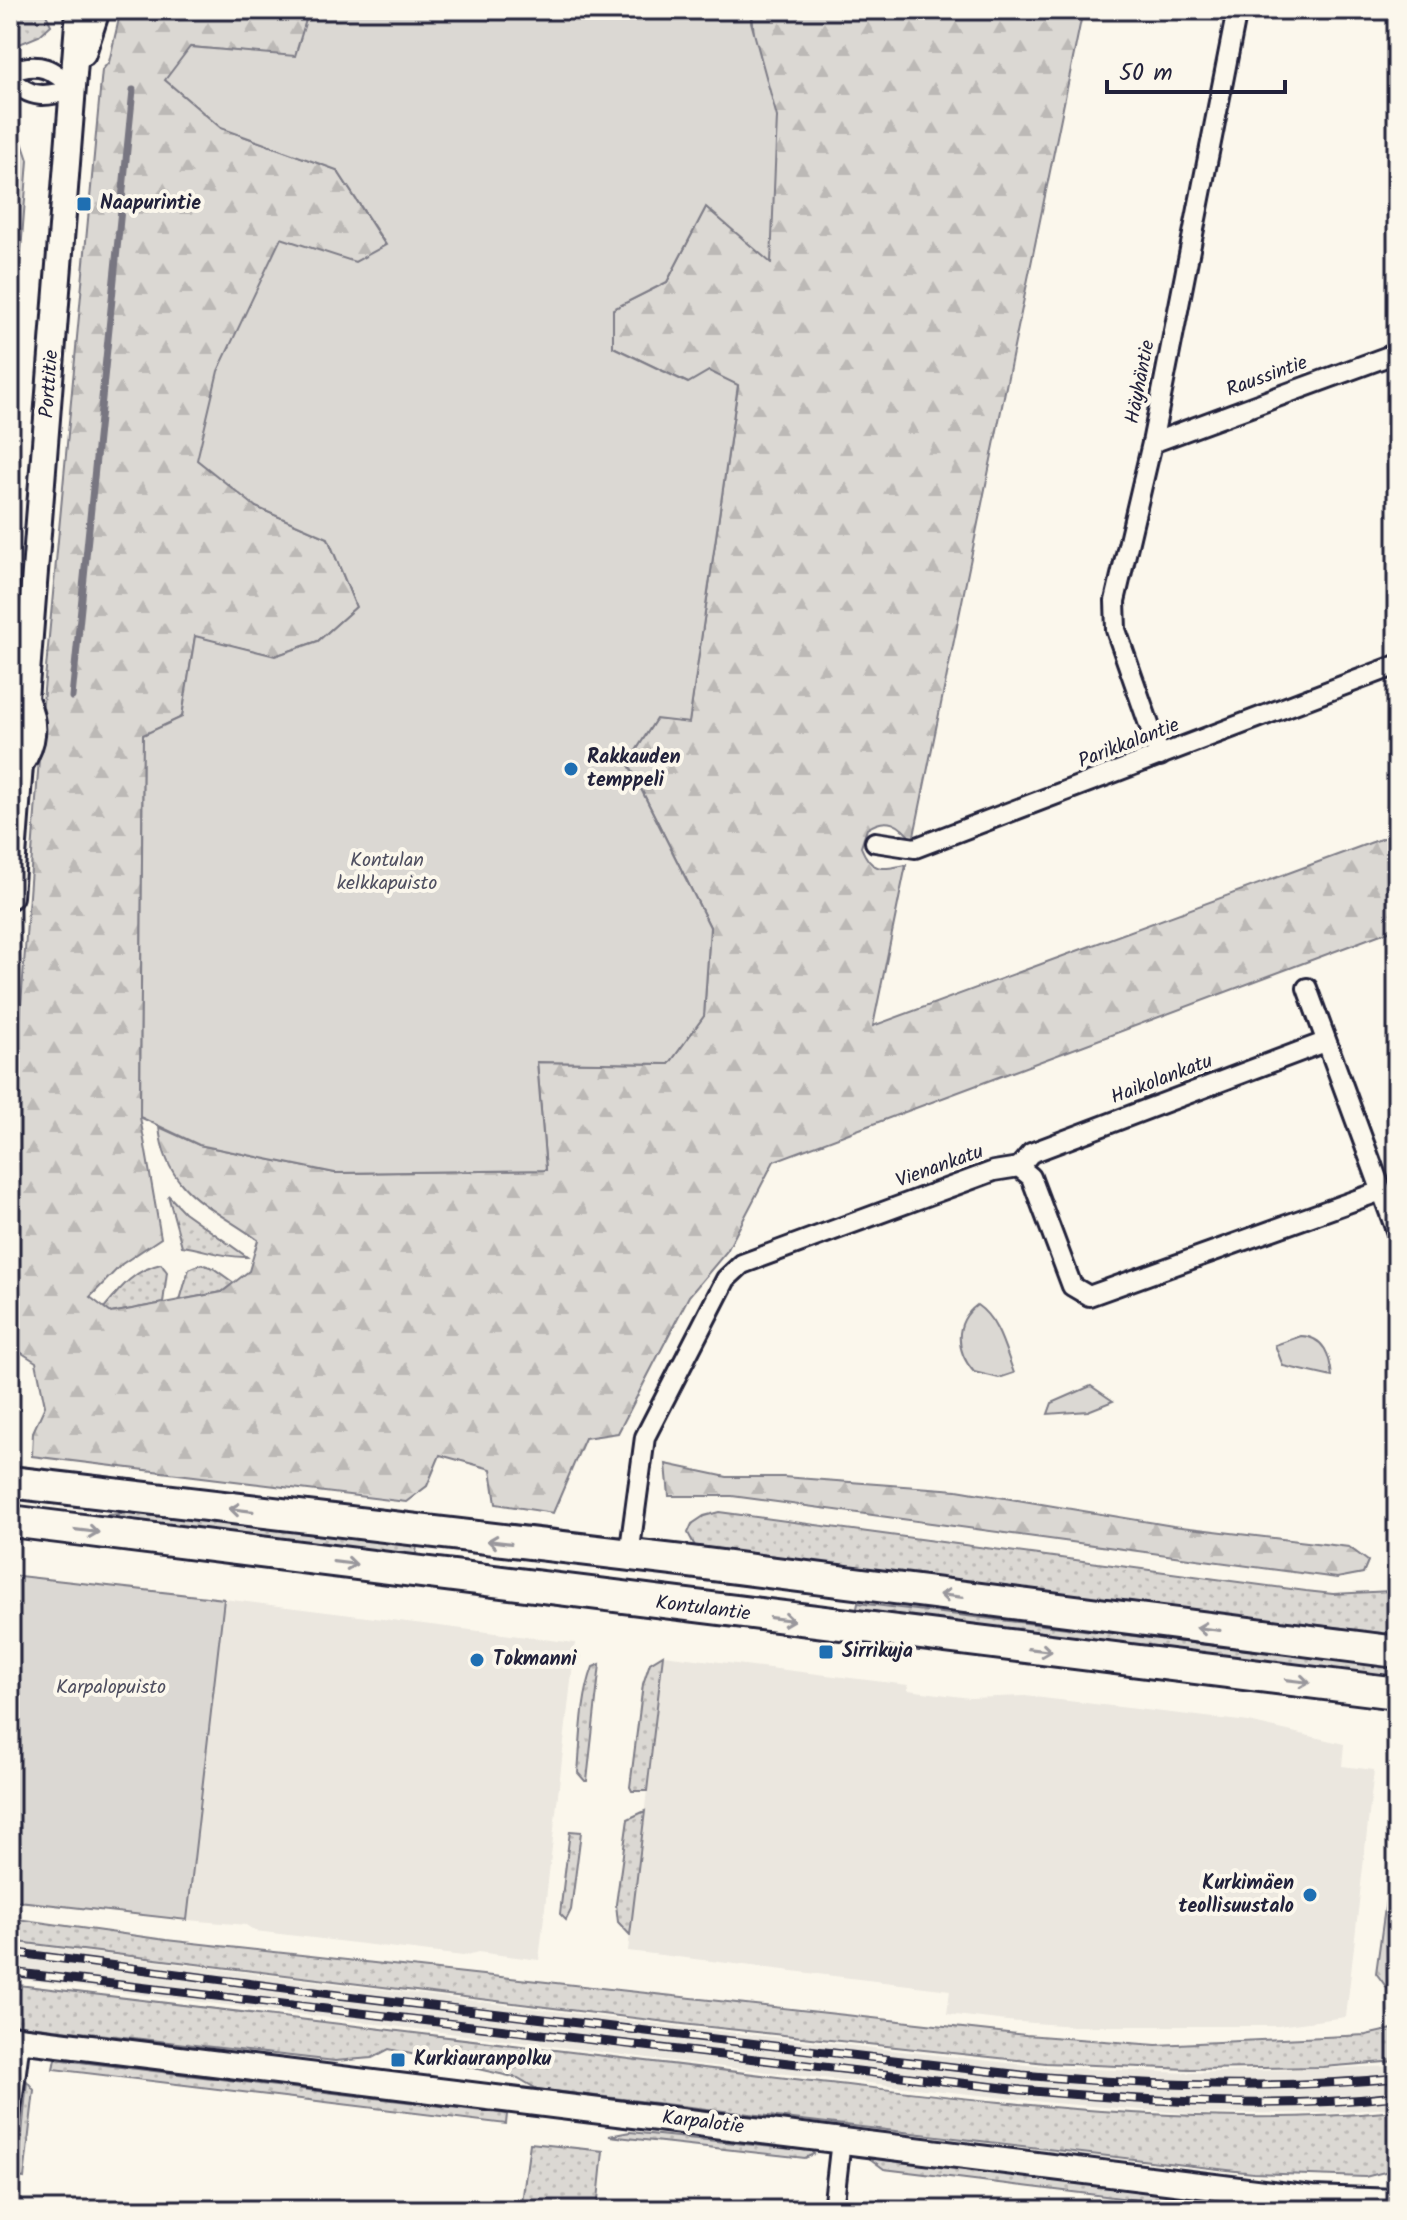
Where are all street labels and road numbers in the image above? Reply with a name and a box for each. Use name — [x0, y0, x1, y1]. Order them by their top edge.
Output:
street label: Häyhäntie — [1117, 337, 1165, 427]
street label: Raussintie — [1222, 347, 1312, 407]
street label: Porttitie — [32, 349, 68, 419]
street label: Parikkalantie — [1074, 710, 1184, 778]
street label: Haikolankatu — [1106, 1046, 1218, 1114]
street label: Vienankatu — [892, 1136, 989, 1198]
street label: Kontulantie — [654, 1587, 752, 1631]
street label: Karpalotie — [660, 2102, 746, 2144]

